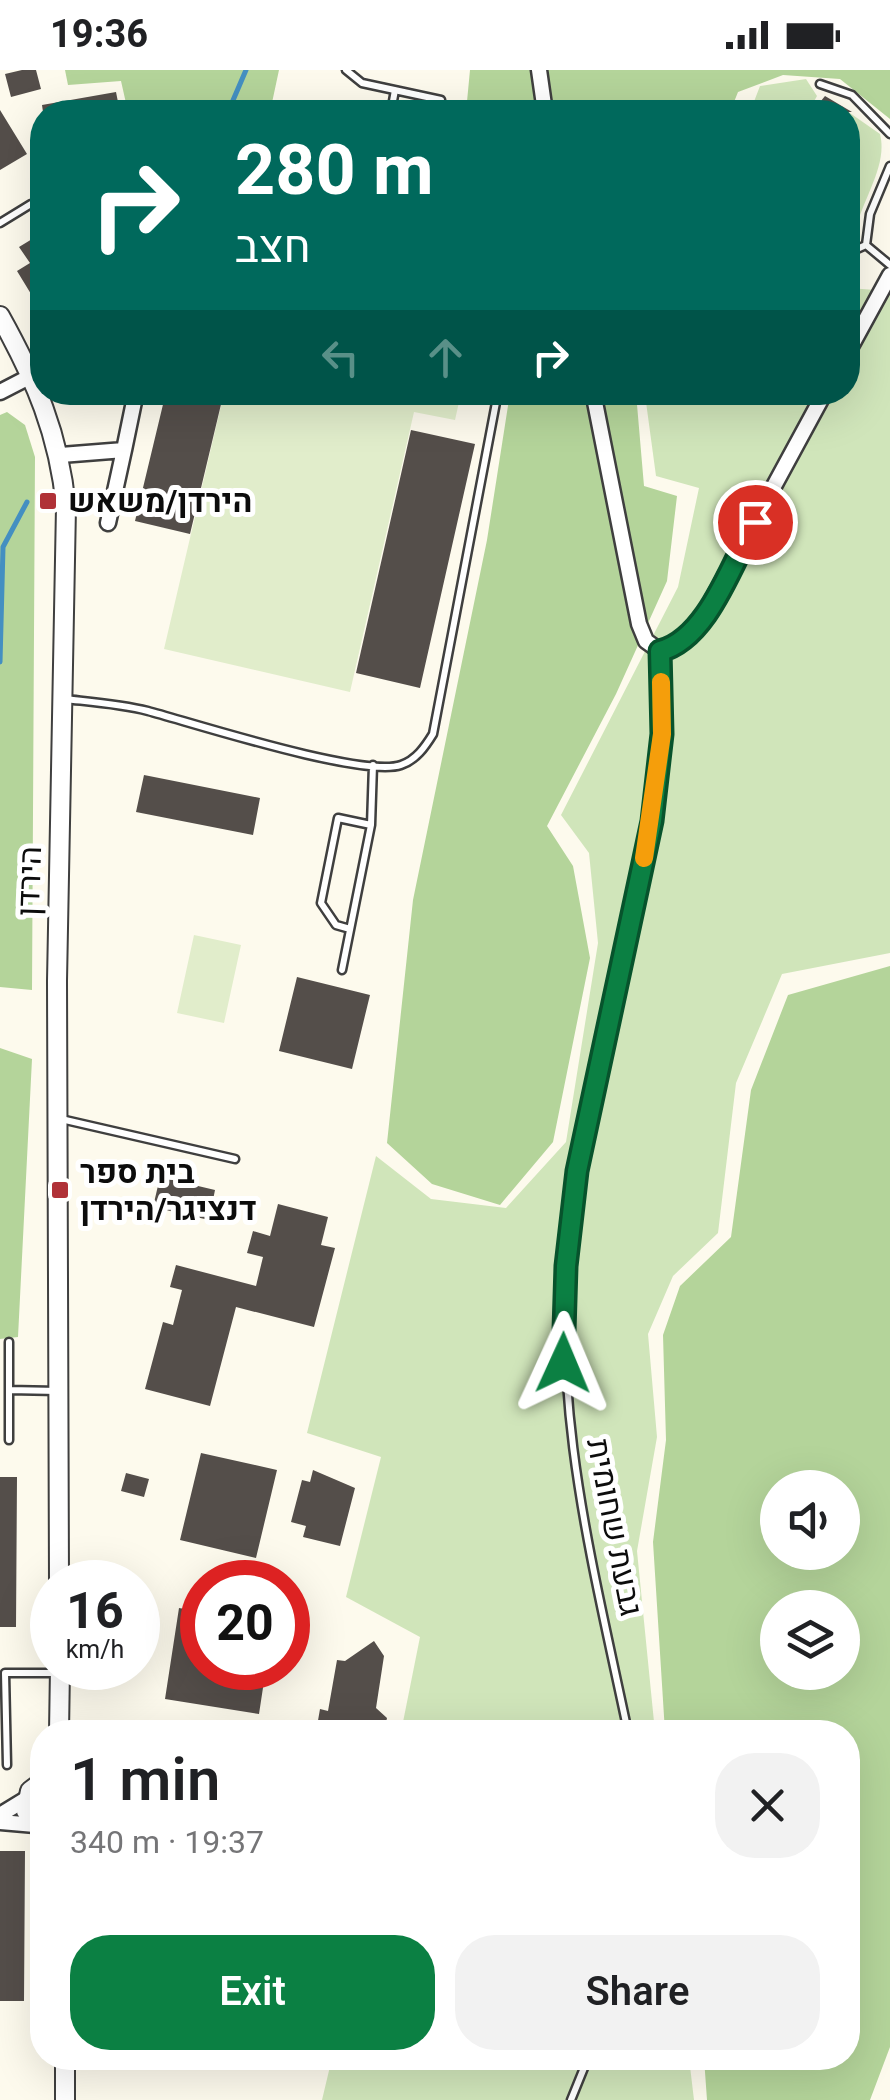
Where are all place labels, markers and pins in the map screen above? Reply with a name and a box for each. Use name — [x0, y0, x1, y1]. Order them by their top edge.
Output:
place label: הירדן/משאש — [68, 478, 252, 525]
pin — [713, 480, 798, 565]
marker: הירדן/משאש — [37, 490, 59, 512]
place label: בית ספר דנציגר/הירדן — [80, 1149, 257, 1233]
marker: בית ספר דנציגר/הירדן — [49, 1179, 71, 1201]

